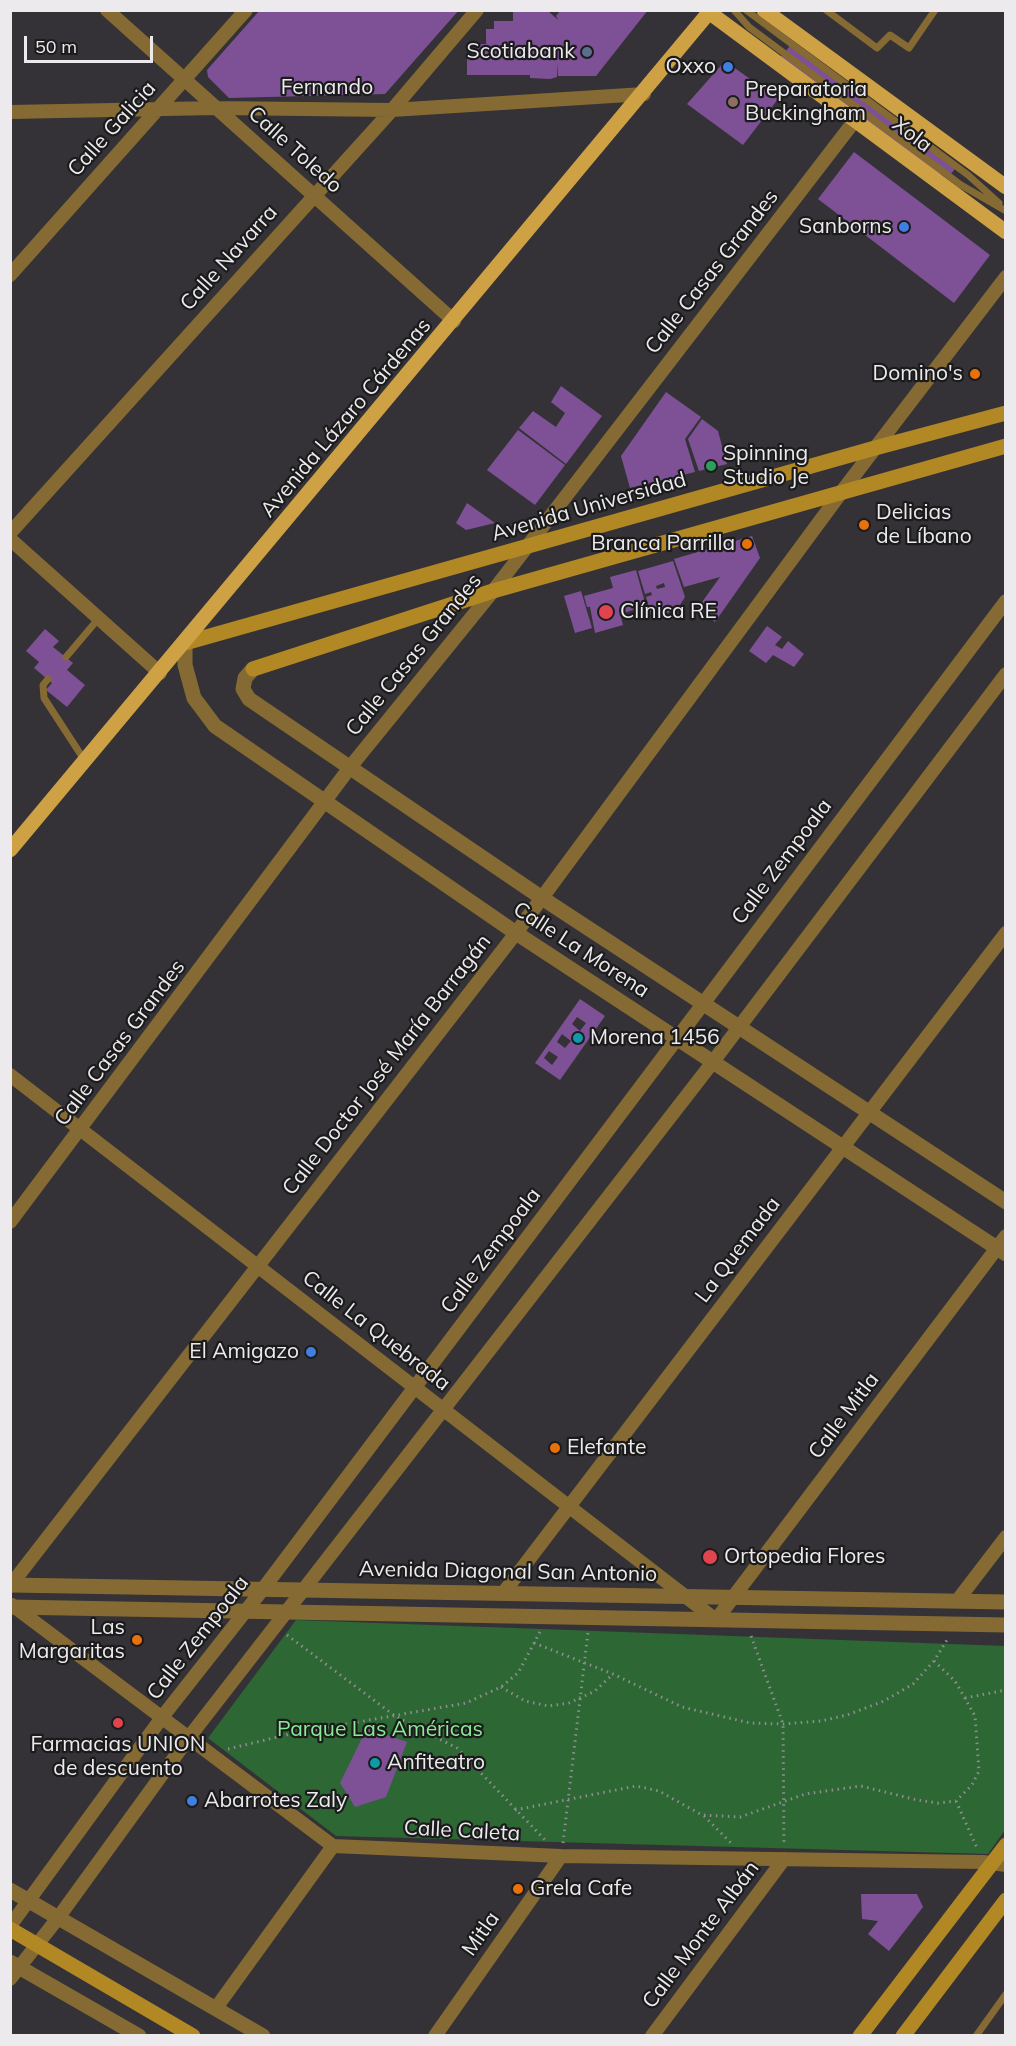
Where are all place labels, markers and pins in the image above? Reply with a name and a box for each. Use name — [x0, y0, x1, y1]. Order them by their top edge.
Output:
place label: Scotiabank — [467, 39, 575, 65]
marker: Scotiabank — [580, 45, 594, 59]
place label: Oxxo — [666, 54, 716, 80]
marker: Oxxo — [721, 60, 735, 74]
place label: Preparatoria Buckingham — [745, 77, 867, 127]
marker: Preparatoria Buckingham — [726, 95, 740, 109]
place label: Sanborns — [799, 214, 892, 240]
marker: Sanborns — [897, 220, 911, 234]
place label: Domino's — [873, 361, 963, 387]
marker: Domino's — [968, 367, 982, 381]
place label: Spinning Studio Je — [723, 441, 809, 491]
marker: Spinning Studio Je — [704, 459, 718, 473]
place label: Delicias de Líbano — [876, 500, 972, 550]
marker: Delicias de Líbano — [857, 518, 871, 532]
place label: Branca Parrilla — [591, 531, 735, 557]
marker: Branca Parrilla — [740, 537, 754, 551]
place label: Clínica RE — [620, 599, 717, 625]
marker: Clínica RE — [597, 603, 615, 621]
place label: Morena 1456 — [590, 1025, 720, 1051]
marker: Morena 1456 — [571, 1031, 585, 1045]
place label: El Amigazo — [189, 1339, 299, 1365]
marker: El Amigazo — [304, 1345, 318, 1359]
place label: Elefante — [567, 1435, 646, 1461]
marker: Elefante — [548, 1441, 562, 1455]
place label: Ortopedia Flores — [724, 1544, 885, 1570]
marker: Ortopedia Flores — [701, 1548, 719, 1566]
place label: Las Margaritas — [19, 1615, 125, 1665]
marker: Las Margaritas — [130, 1633, 144, 1647]
marker: Farmacias UNION de descuento — [111, 1716, 125, 1730]
place label: Farmacias UNION de descuento — [31, 1732, 205, 1782]
place label: Anfiteatro — [387, 1750, 485, 1776]
marker: Anfiteatro — [368, 1756, 382, 1770]
place label: Abarrotes Zaly — [204, 1788, 347, 1814]
marker: Abarrotes Zaly — [185, 1794, 199, 1808]
place label: Grela Cafe — [530, 1876, 632, 1902]
marker: Grela Cafe — [511, 1882, 525, 1896]

